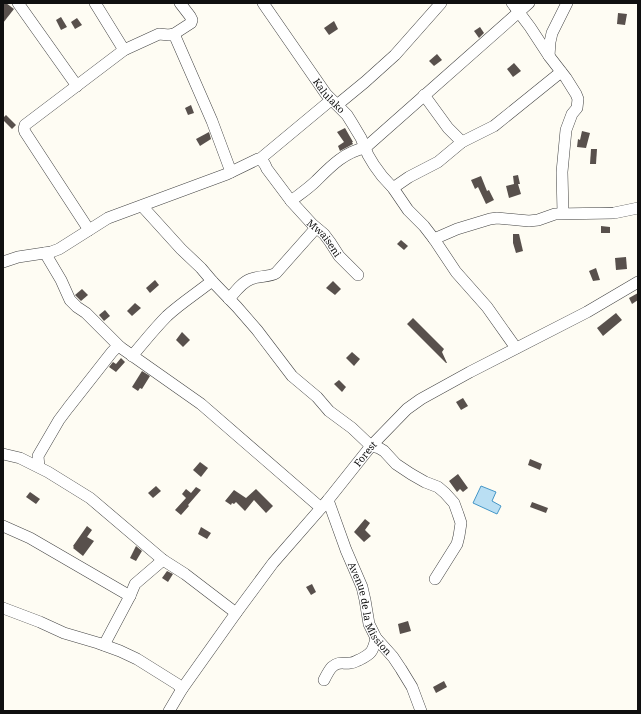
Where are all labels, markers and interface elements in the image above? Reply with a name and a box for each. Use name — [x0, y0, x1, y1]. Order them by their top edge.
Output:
street label: Kalulako — [310, 75, 348, 116]
street label: Mwaiseni — [304, 216, 345, 260]
street label: Forest — [350, 437, 380, 469]
street label: Avenue de la Mission — [345, 560, 395, 658]

